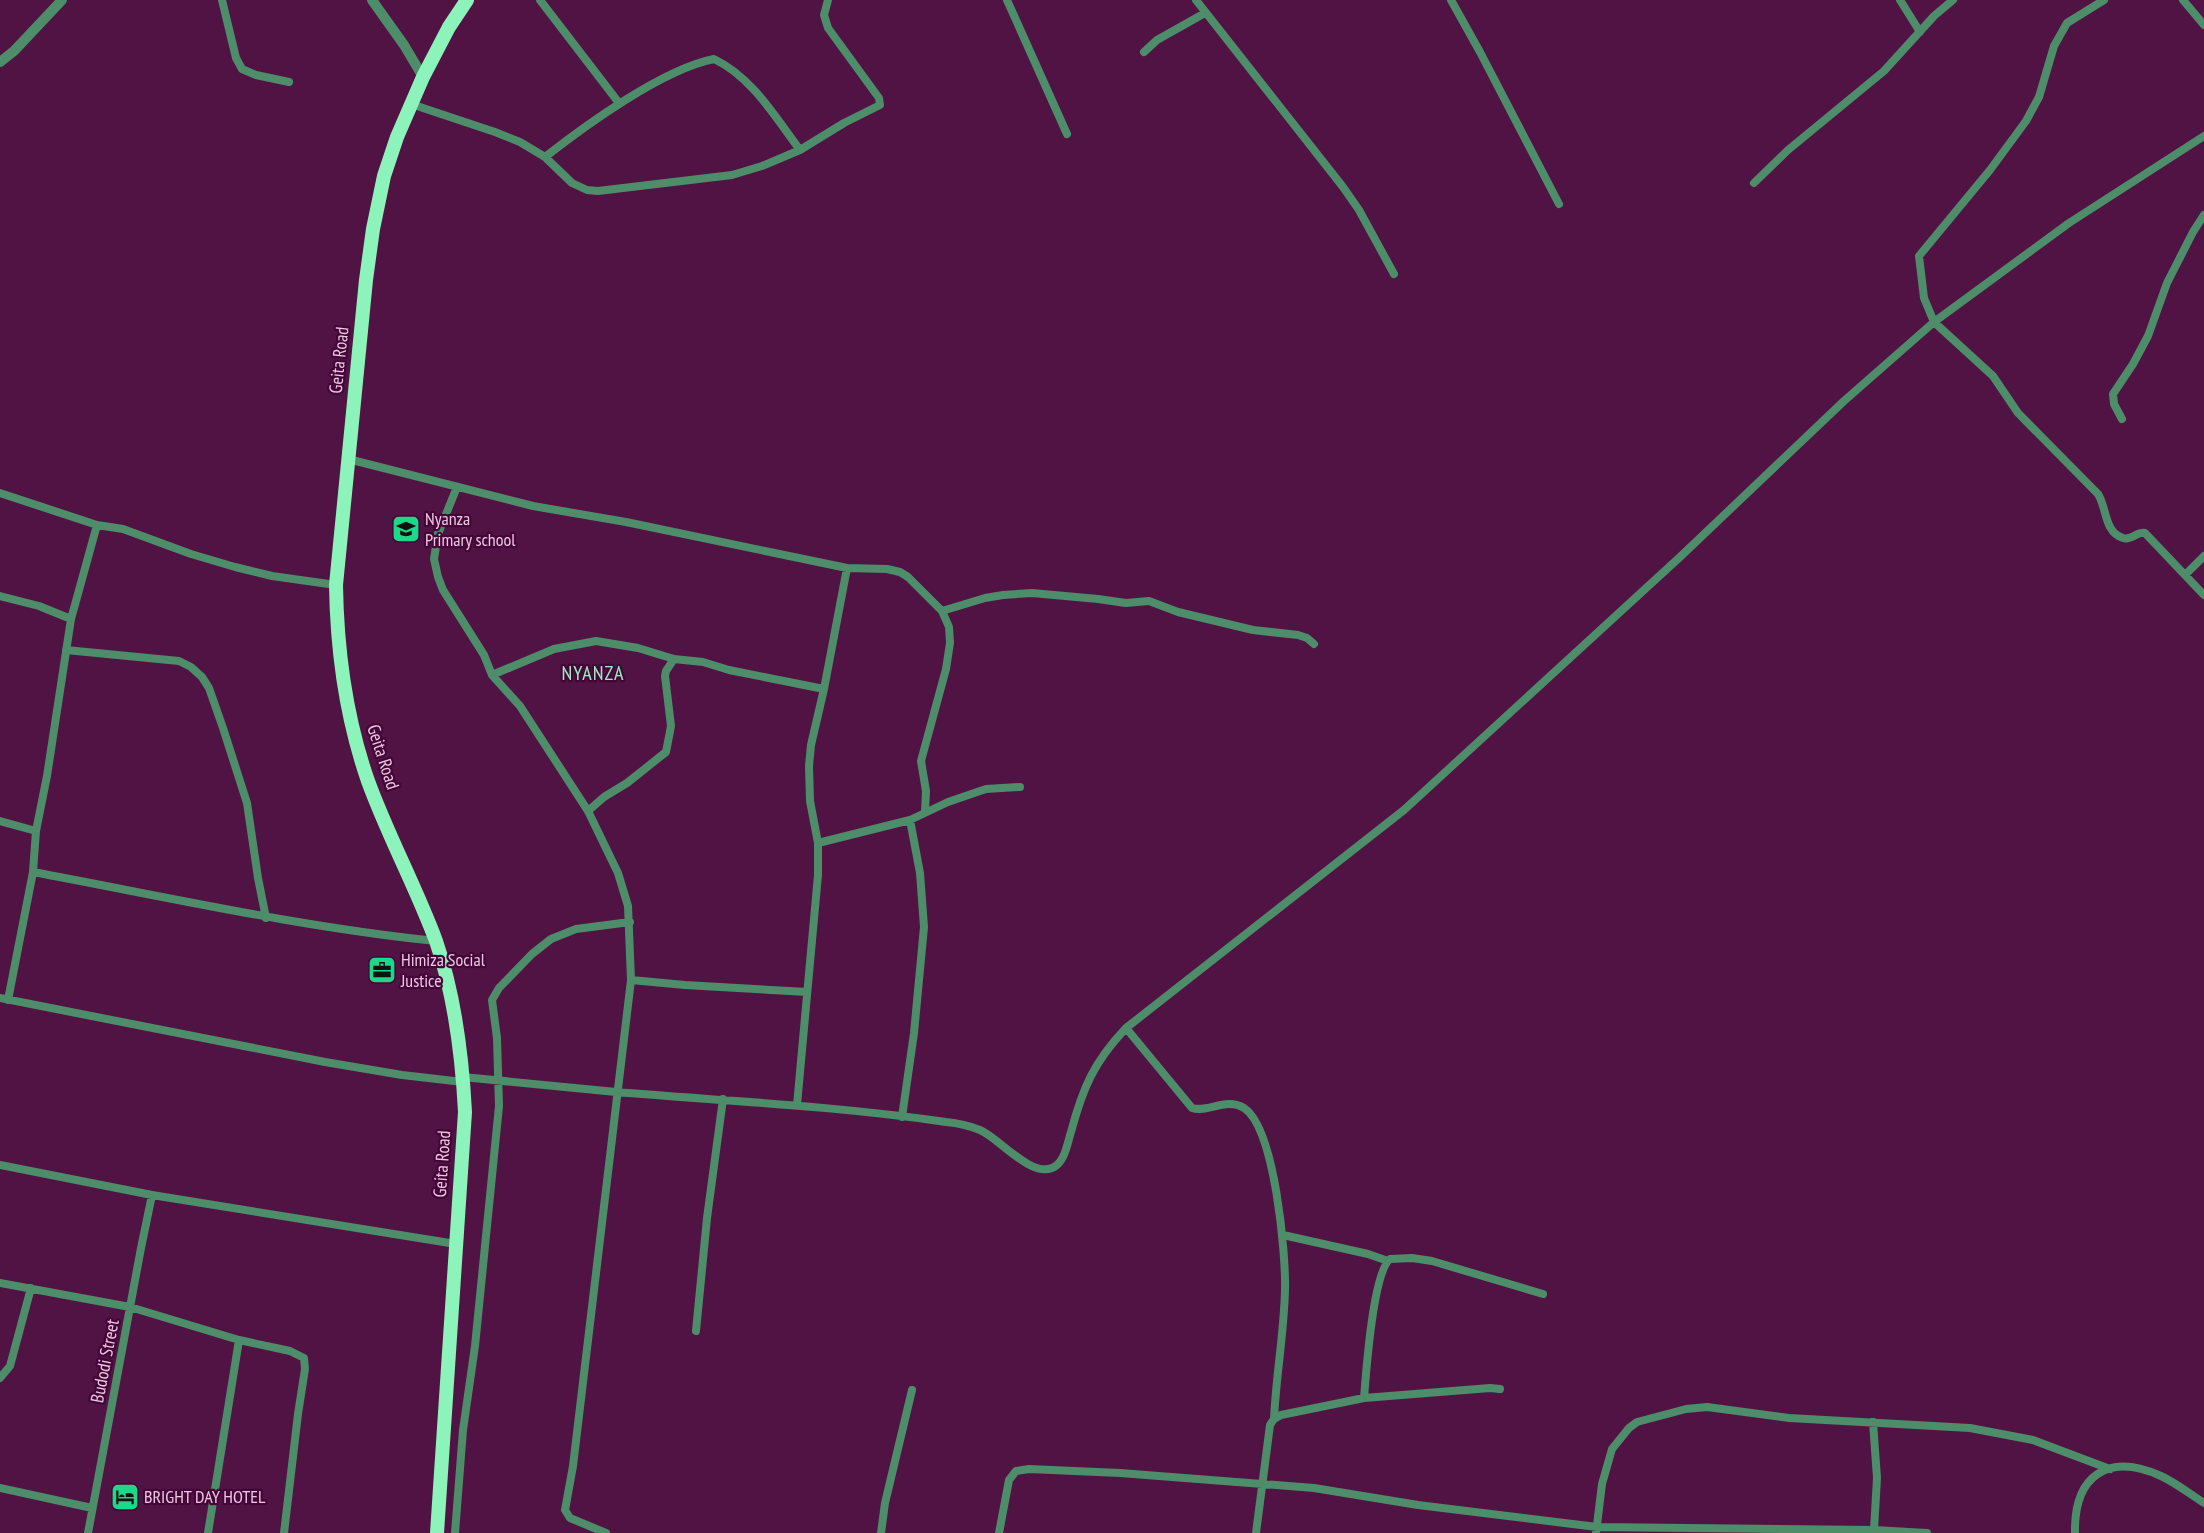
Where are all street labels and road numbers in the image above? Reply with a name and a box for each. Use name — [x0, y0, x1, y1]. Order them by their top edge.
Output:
street label: Geita Road — [324, 325, 353, 394]
street label: Geita Road — [362, 721, 405, 792]
street label: Geita Road — [428, 1130, 455, 1198]
street label: Budodi Street — [85, 1317, 124, 1405]

